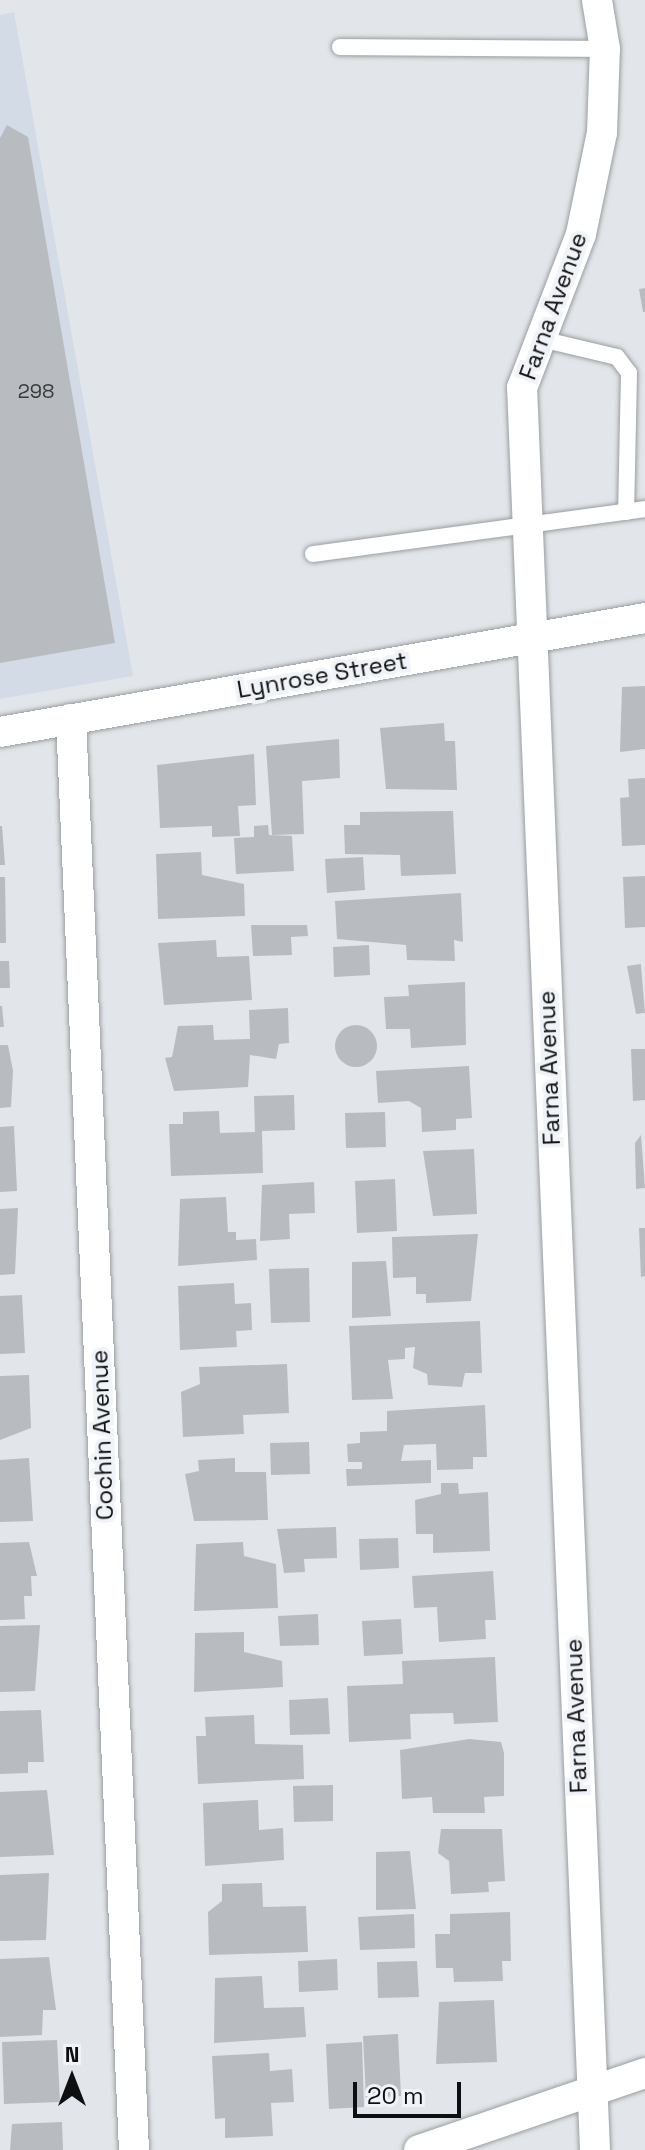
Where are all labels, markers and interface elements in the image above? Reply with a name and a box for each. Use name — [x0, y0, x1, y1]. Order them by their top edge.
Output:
street label: Farna Avenue — [513, 228, 593, 384]
house number: 298 — [18, 379, 54, 403]
street label: Lynrose Street — [235, 646, 409, 704]
street label: Farna Avenue — [532, 990, 566, 1146]
street label: Cochin Avenue — [85, 1349, 119, 1521]
street label: Farna Avenue — [559, 1638, 593, 1794]
north arrow — [32, 2038, 112, 2118]
text: N — [65, 2040, 79, 2068]
scale bar — [357, 2066, 465, 2116]
text: 20 m — [367, 2080, 424, 2111]

